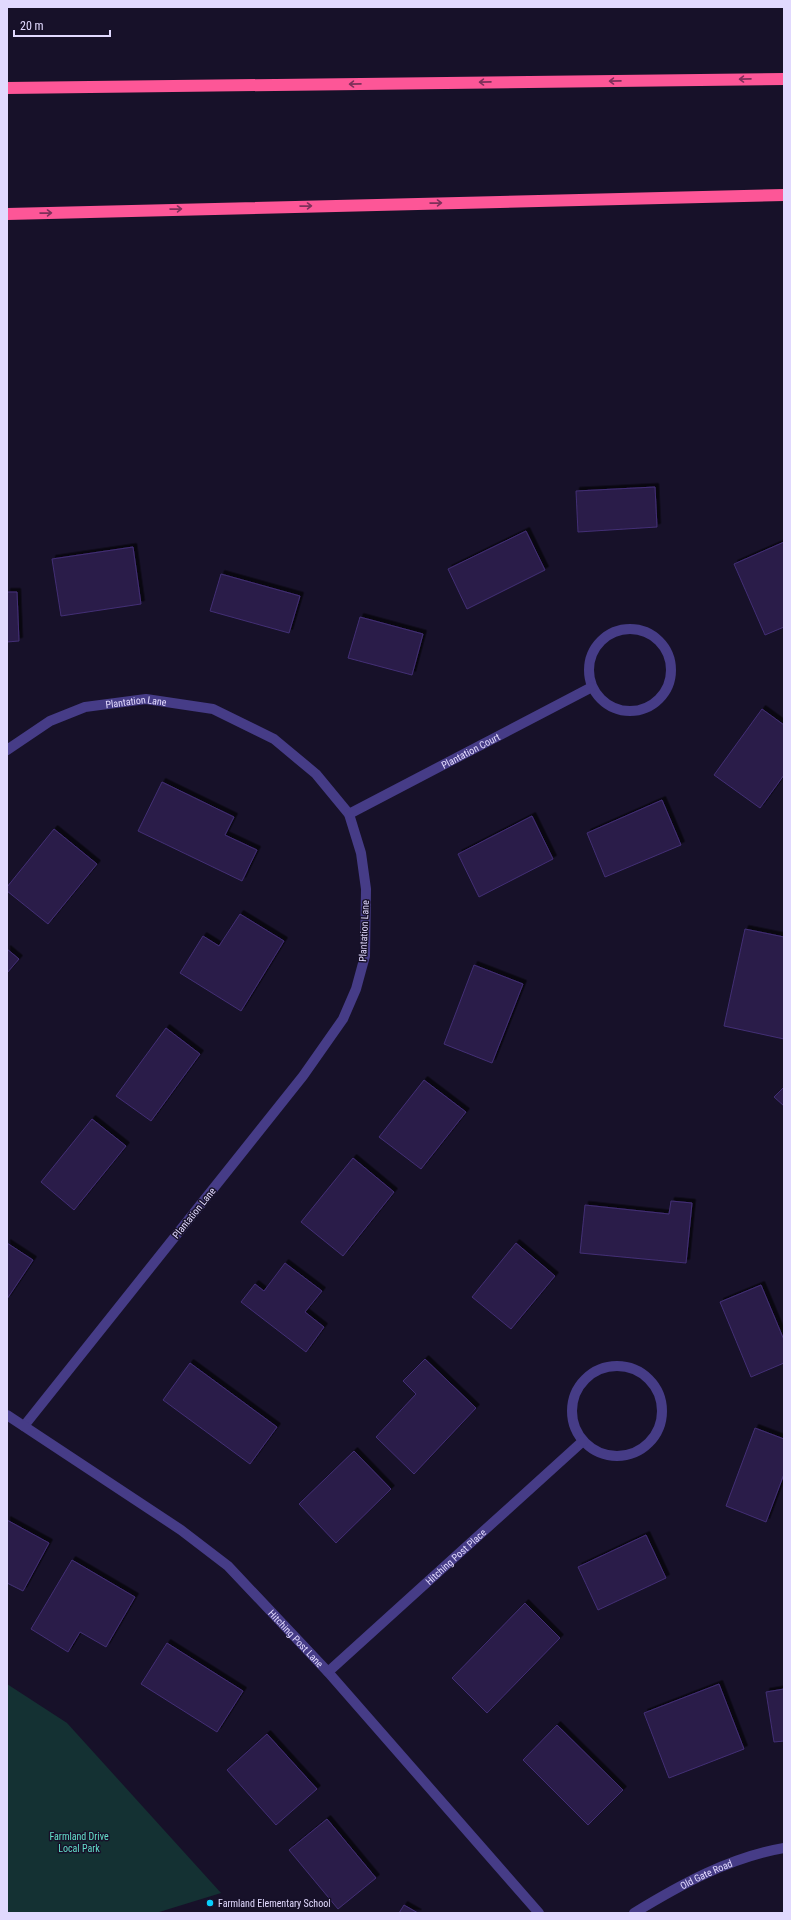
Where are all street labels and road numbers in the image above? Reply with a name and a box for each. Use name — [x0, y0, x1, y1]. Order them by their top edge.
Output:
street label: Plantation Lane — [105, 693, 168, 710]
street label: Plantation Court — [439, 731, 502, 770]
street label: Plantation Lane — [357, 900, 371, 962]
street label: Plantation Lane — [170, 1185, 218, 1240]
street label: Hitching Post Place — [423, 1526, 488, 1587]
street label: Hitching Post Lane — [266, 1607, 326, 1669]
street label: Old Gate Road — [678, 1857, 734, 1891]

